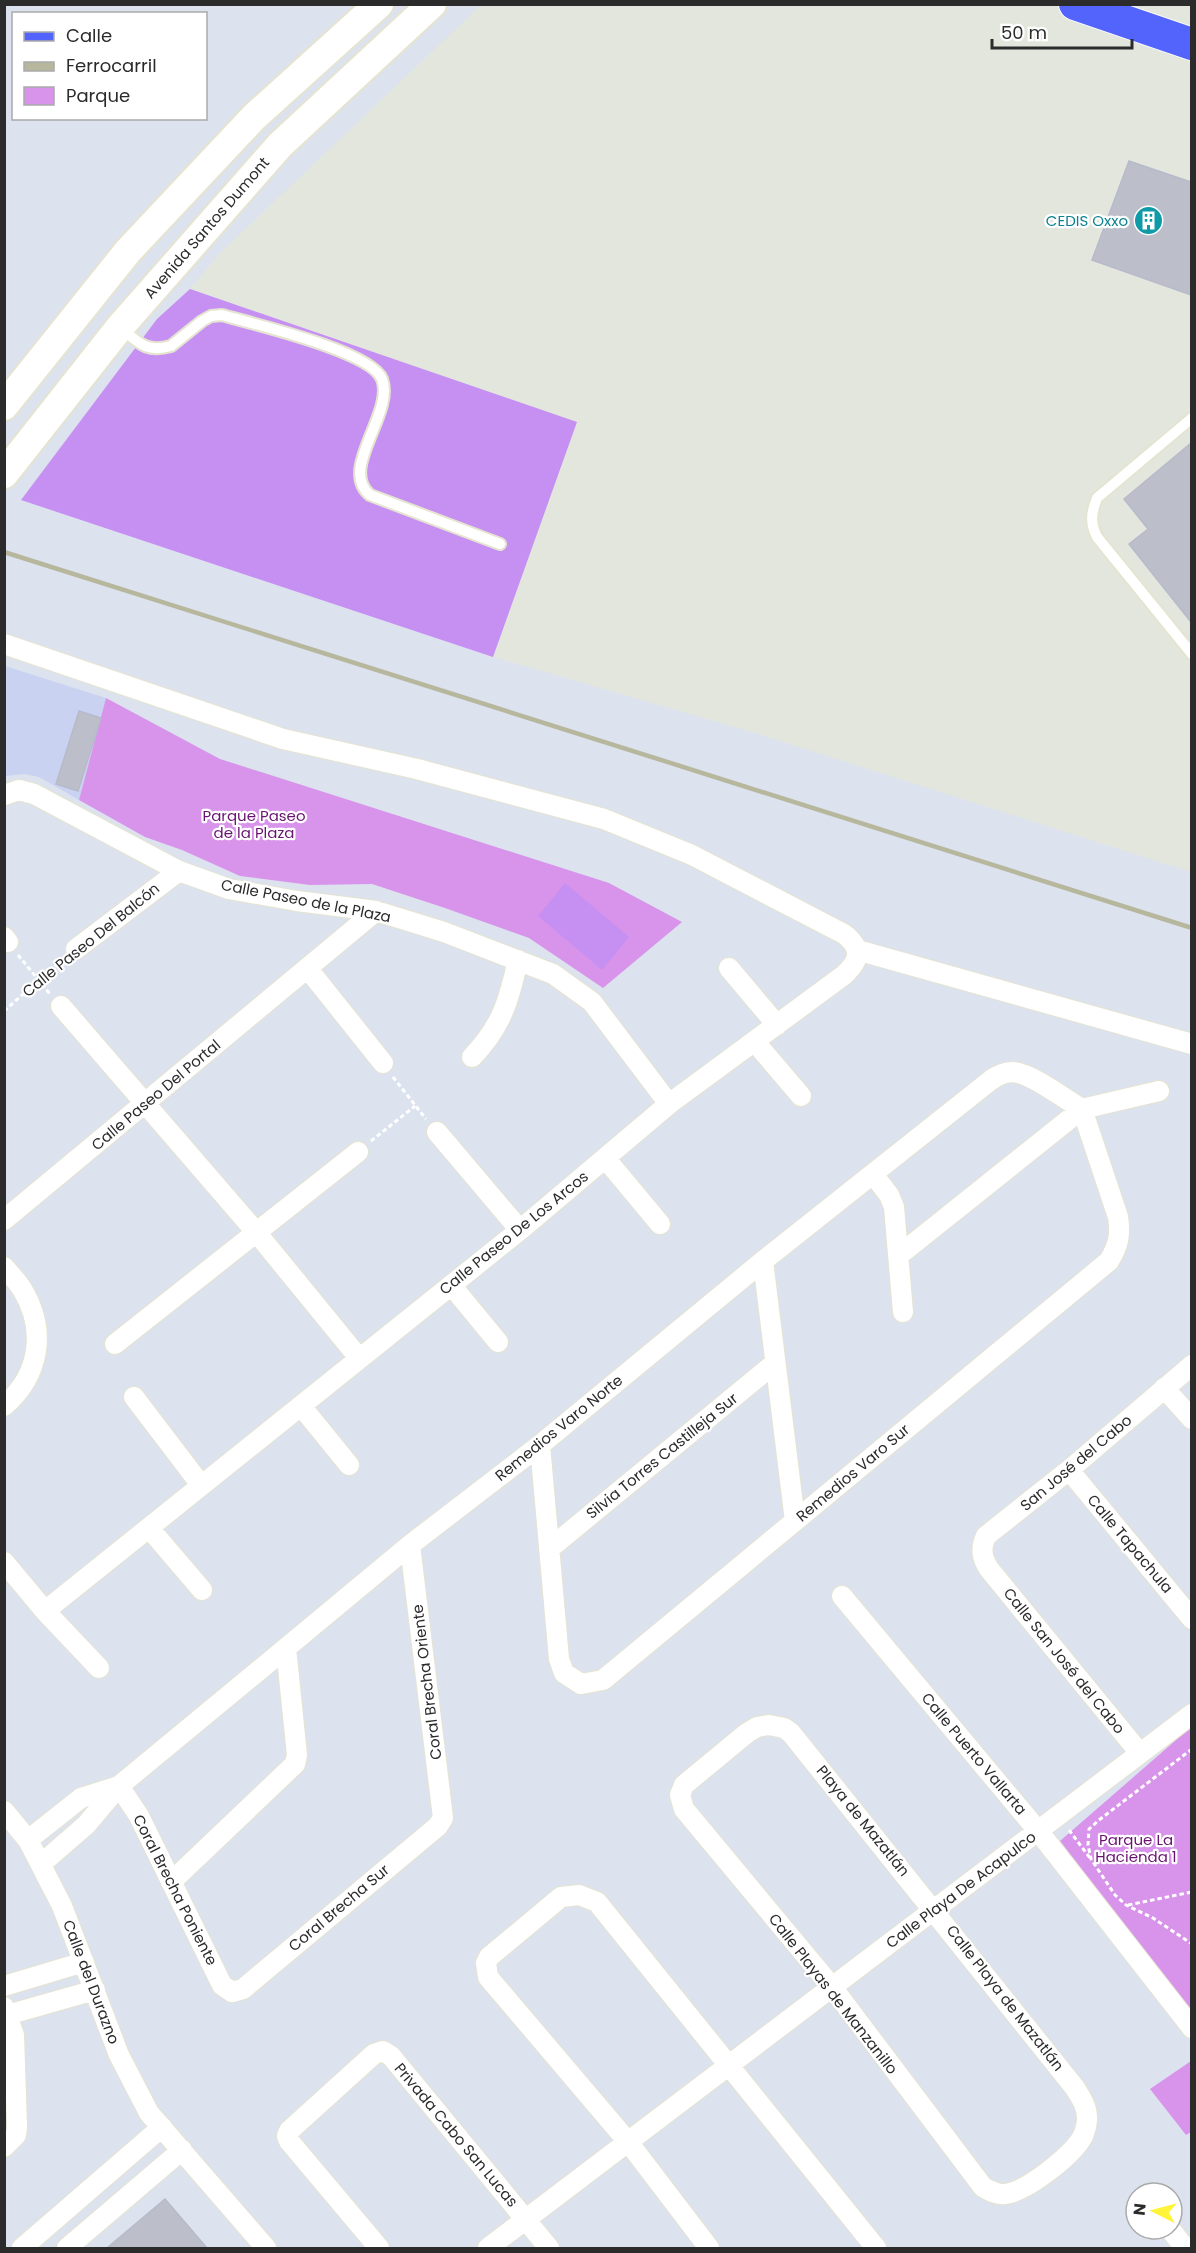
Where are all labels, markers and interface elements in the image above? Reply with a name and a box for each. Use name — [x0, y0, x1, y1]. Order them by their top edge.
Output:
legend — [12, 12, 207, 120]
scale bar — [992, 12, 1132, 50]
text: 50 m — [1001, 20, 1047, 45]
text: Calle — [66, 23, 112, 48]
text: Ferrocarril — [66, 53, 157, 78]
text: Parque — [66, 83, 130, 108]
street label: Avenida Santos Dumont — [139, 152, 274, 303]
building icon: CEDIS Oxxo — [1133, 205, 1165, 237]
place label: CEDIS Oxxo — [1046, 210, 1128, 231]
park label: Parque Paseo de la Plaza — [202, 805, 306, 843]
street label: Calle Paseo de la Plaza — [219, 874, 393, 927]
street label: Calle Paseo Del Balcón — [18, 878, 164, 1002]
street label: Calle Paseo Del Portal — [87, 1034, 225, 1155]
street label: Calle Paseo De Los Arcos — [435, 1166, 593, 1299]
street label: Remedios Varo Norte — [491, 1370, 627, 1486]
street label: Silvia Torres Castilleja Sur — [581, 1388, 742, 1523]
street label: San José del Cabo — [1015, 1410, 1136, 1516]
street label: Remedios Varo Sur — [792, 1419, 914, 1526]
street label: Calle Tapachula — [1083, 1490, 1178, 1598]
street label: Calle San José del Cabo — [999, 1583, 1130, 1738]
street label: Coral Brecha Oriente — [407, 1603, 446, 1761]
street label: Calle Puerto Vallarta — [917, 1688, 1032, 1819]
street label: Playa de Mazatlán — [812, 1761, 915, 1881]
street label: Coral Brecha Poniente — [128, 1811, 223, 1969]
street label: Calle Playa De Acapulco — [881, 1826, 1040, 1953]
park label: Parque La Hacienda 1 — [1095, 1829, 1177, 1867]
street label: Coral Brecha Sur — [284, 1859, 394, 1956]
street label: Calle Playas de Manzanillo — [764, 1909, 903, 2078]
street label: Calle del Durazno — [58, 1917, 125, 2047]
street label: Calle Playa de Mazatlán — [942, 1920, 1069, 2075]
street label: Privada Cabo San Lucas — [390, 2058, 523, 2211]
north arrow — [1124, 2181, 1184, 2241]
text: N — [1128, 2202, 1152, 2217]

